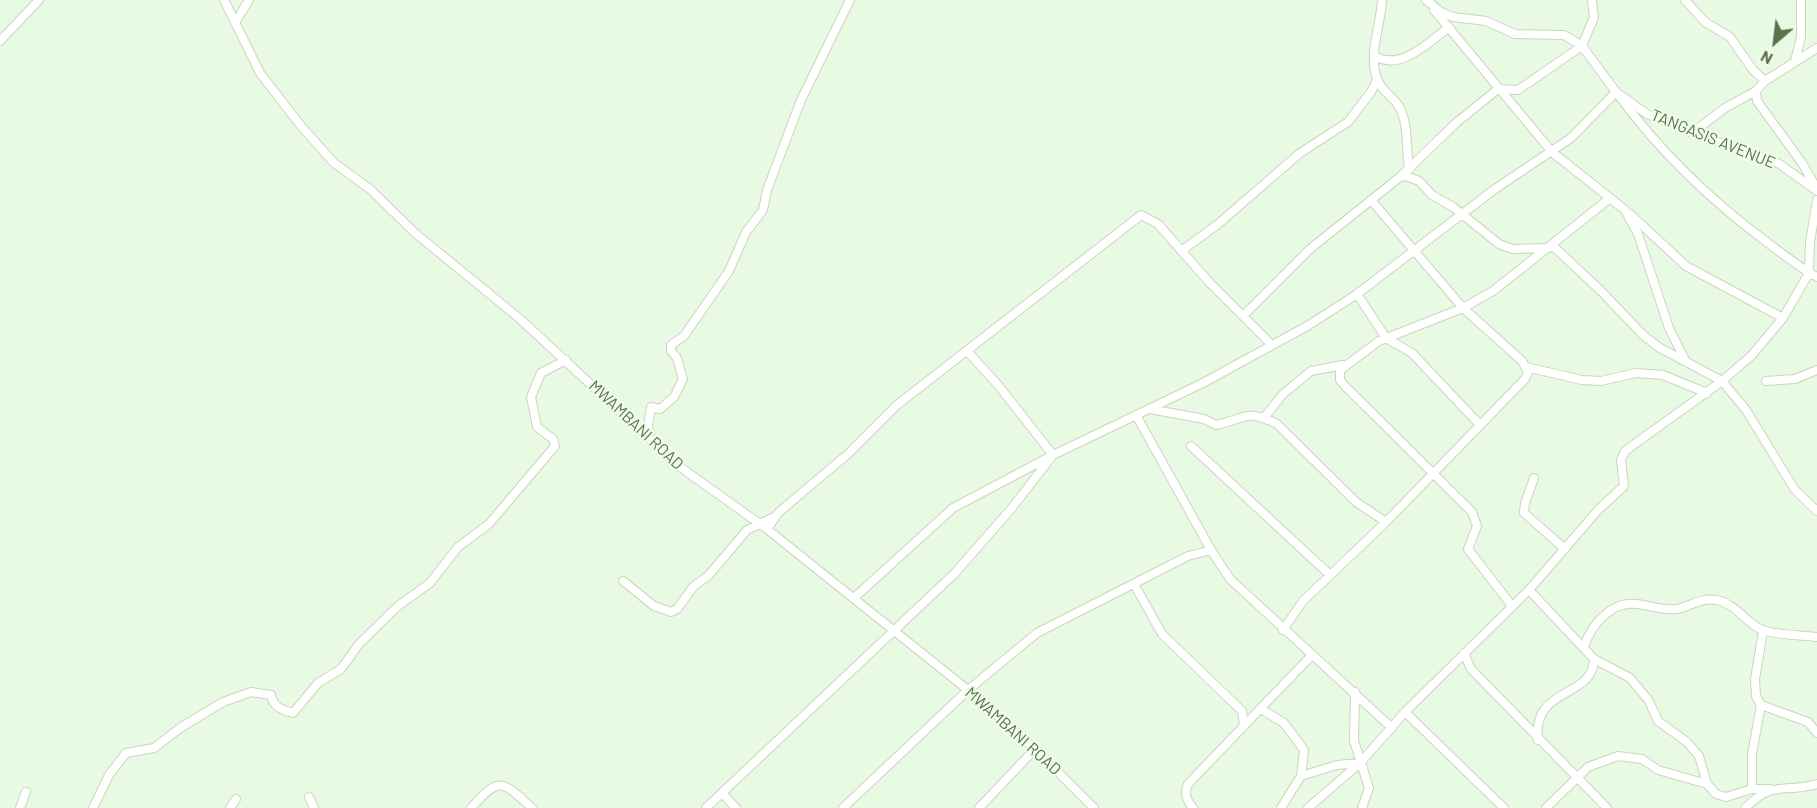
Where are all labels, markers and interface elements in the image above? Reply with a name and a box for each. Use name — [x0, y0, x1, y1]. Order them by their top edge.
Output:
north arrow — [1745, 12, 1805, 72]
text: N — [1757, 47, 1775, 69]
street label: TANGASIS AVENUE — [1648, 105, 1778, 173]
street label: MWAMBANI ROAD — [585, 376, 687, 474]
street label: MWAMBANI ROAD — [961, 683, 1065, 779]

